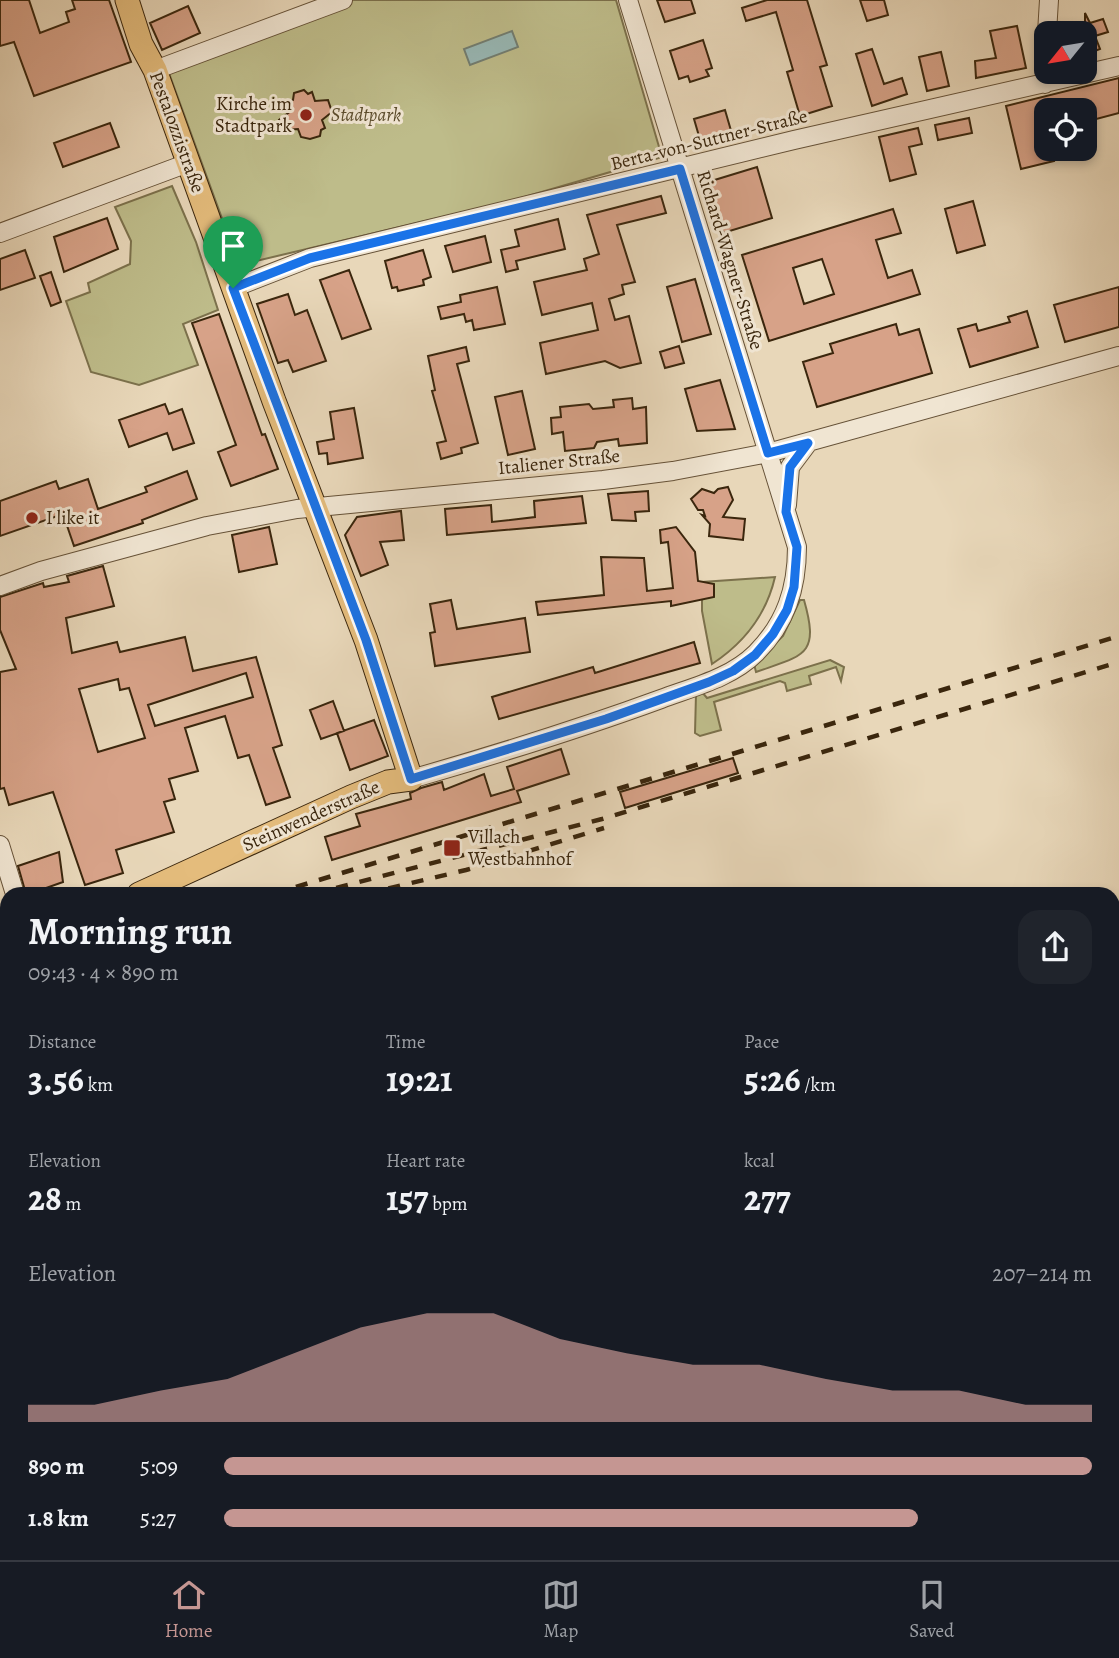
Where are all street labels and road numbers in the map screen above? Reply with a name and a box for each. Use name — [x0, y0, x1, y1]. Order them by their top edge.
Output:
street label: Pestalozzistraße — [143, 68, 211, 196]
street label: Berta-von-Suttner-Straße — [608, 103, 810, 177]
street label: Richard-Wagner-Straße — [690, 167, 770, 353]
street label: Italiener Straße — [497, 443, 621, 481]
street label: Steinwenderstraße — [238, 774, 384, 858]

